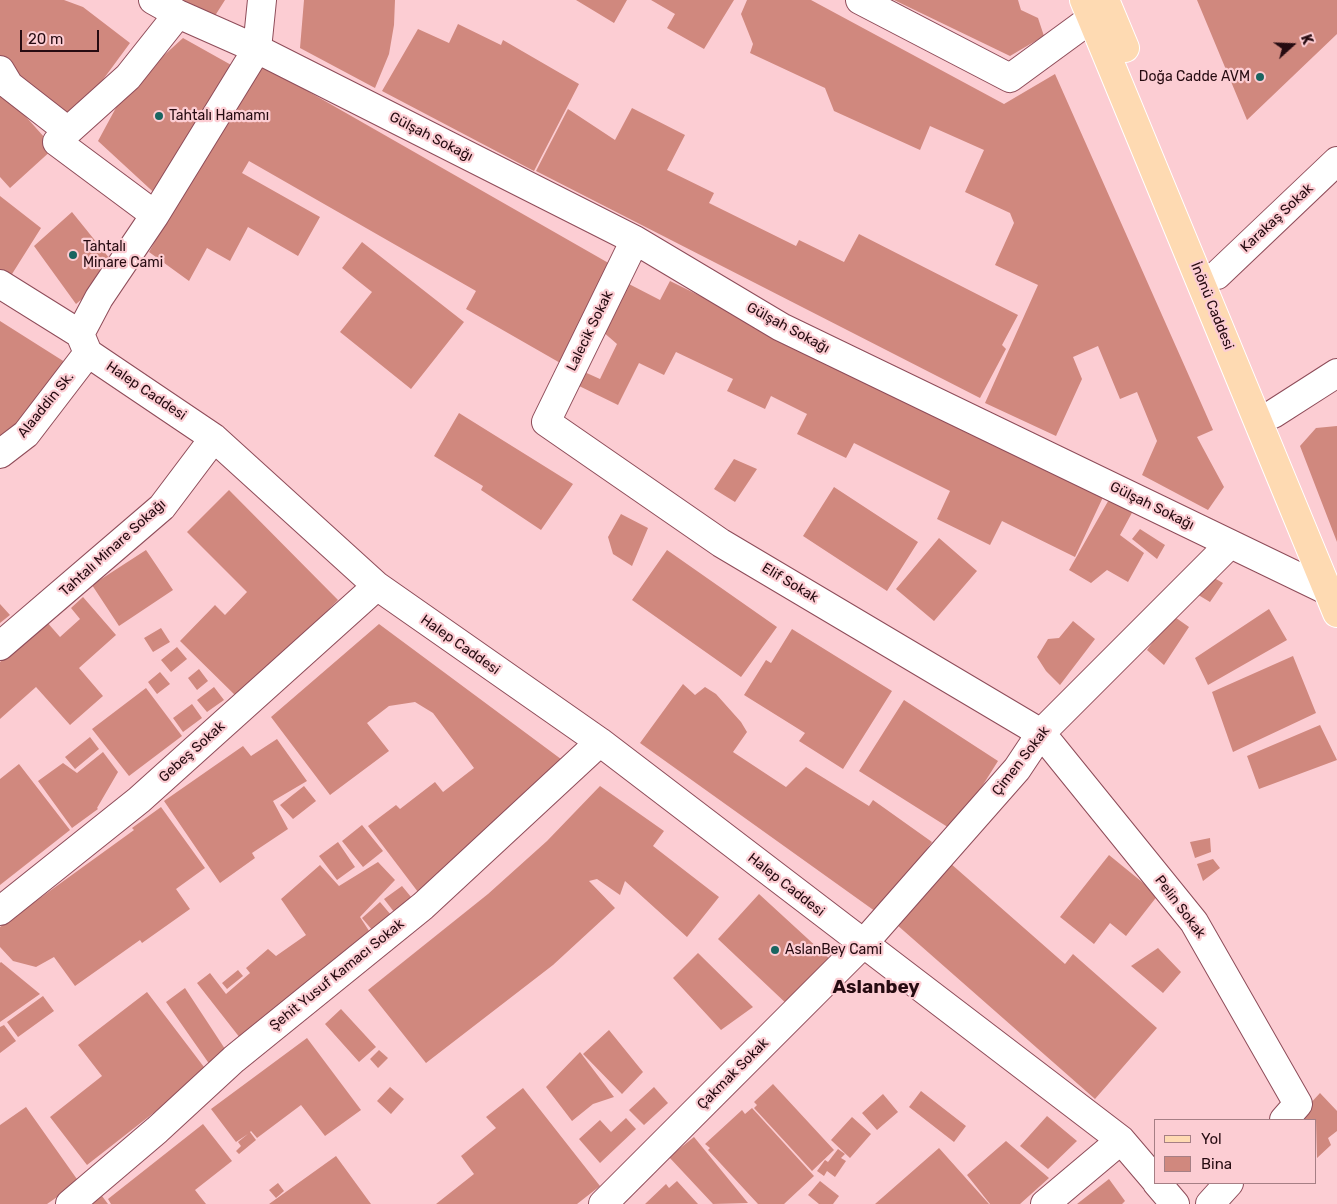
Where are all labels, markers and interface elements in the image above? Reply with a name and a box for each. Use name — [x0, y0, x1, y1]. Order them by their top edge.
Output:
scale bar — [22, 20, 101, 52]
north arrow — [1267, 20, 1317, 70]
text: 20 m — [28, 30, 63, 48]
text: K — [1297, 32, 1316, 47]
place label: Doğa Cadde AVM — [1139, 69, 1250, 85]
marker: Doğa Cadde AVM — [1254, 71, 1266, 83]
place label: Tahtalı Hamamı — [169, 108, 269, 124]
street label: Gülşah Sokağı — [386, 109, 476, 165]
marker: Tahtalı Hamamı — [153, 110, 165, 122]
street label: Karakaş Sokak — [1237, 180, 1317, 256]
place label: Tahtalı Minare Cami — [83, 239, 163, 272]
marker: Tahtalı Minare Cami — [67, 249, 79, 261]
street label: İnönü Caddesi — [1187, 260, 1237, 352]
street label: Lalecik Sokak — [563, 288, 617, 374]
street label: Gülşah Sokağı — [744, 299, 832, 357]
street label: Halep Caddesi — [103, 358, 189, 424]
street label: Alaaddin Sk. — [14, 369, 78, 441]
street label: Gülşah Sokağı — [1107, 478, 1197, 534]
street label: Tahtalı Minare Sokağı — [57, 496, 169, 600]
street label: Elif Sokak — [759, 560, 821, 606]
street label: Halep Caddesi — [417, 611, 503, 679]
street label: Gebeş Sokak — [156, 718, 228, 786]
street label: Çimen Sokak — [989, 723, 1053, 799]
street label: Halep Caddesi — [744, 850, 828, 920]
street label: Pelin Sokak — [1151, 872, 1209, 942]
street label: Şehit Yusuf Kamacı Sokak — [266, 916, 408, 1034]
place label: AslanBey Cami — [785, 942, 882, 958]
marker: AslanBey Cami — [769, 944, 781, 956]
district label: Aslanbey — [832, 977, 920, 999]
street label: Çakmak Sokak — [694, 1035, 772, 1113]
legend — [1154, 1119, 1317, 1184]
text: Yol — [1201, 1130, 1222, 1148]
text: Bina — [1201, 1155, 1232, 1173]

